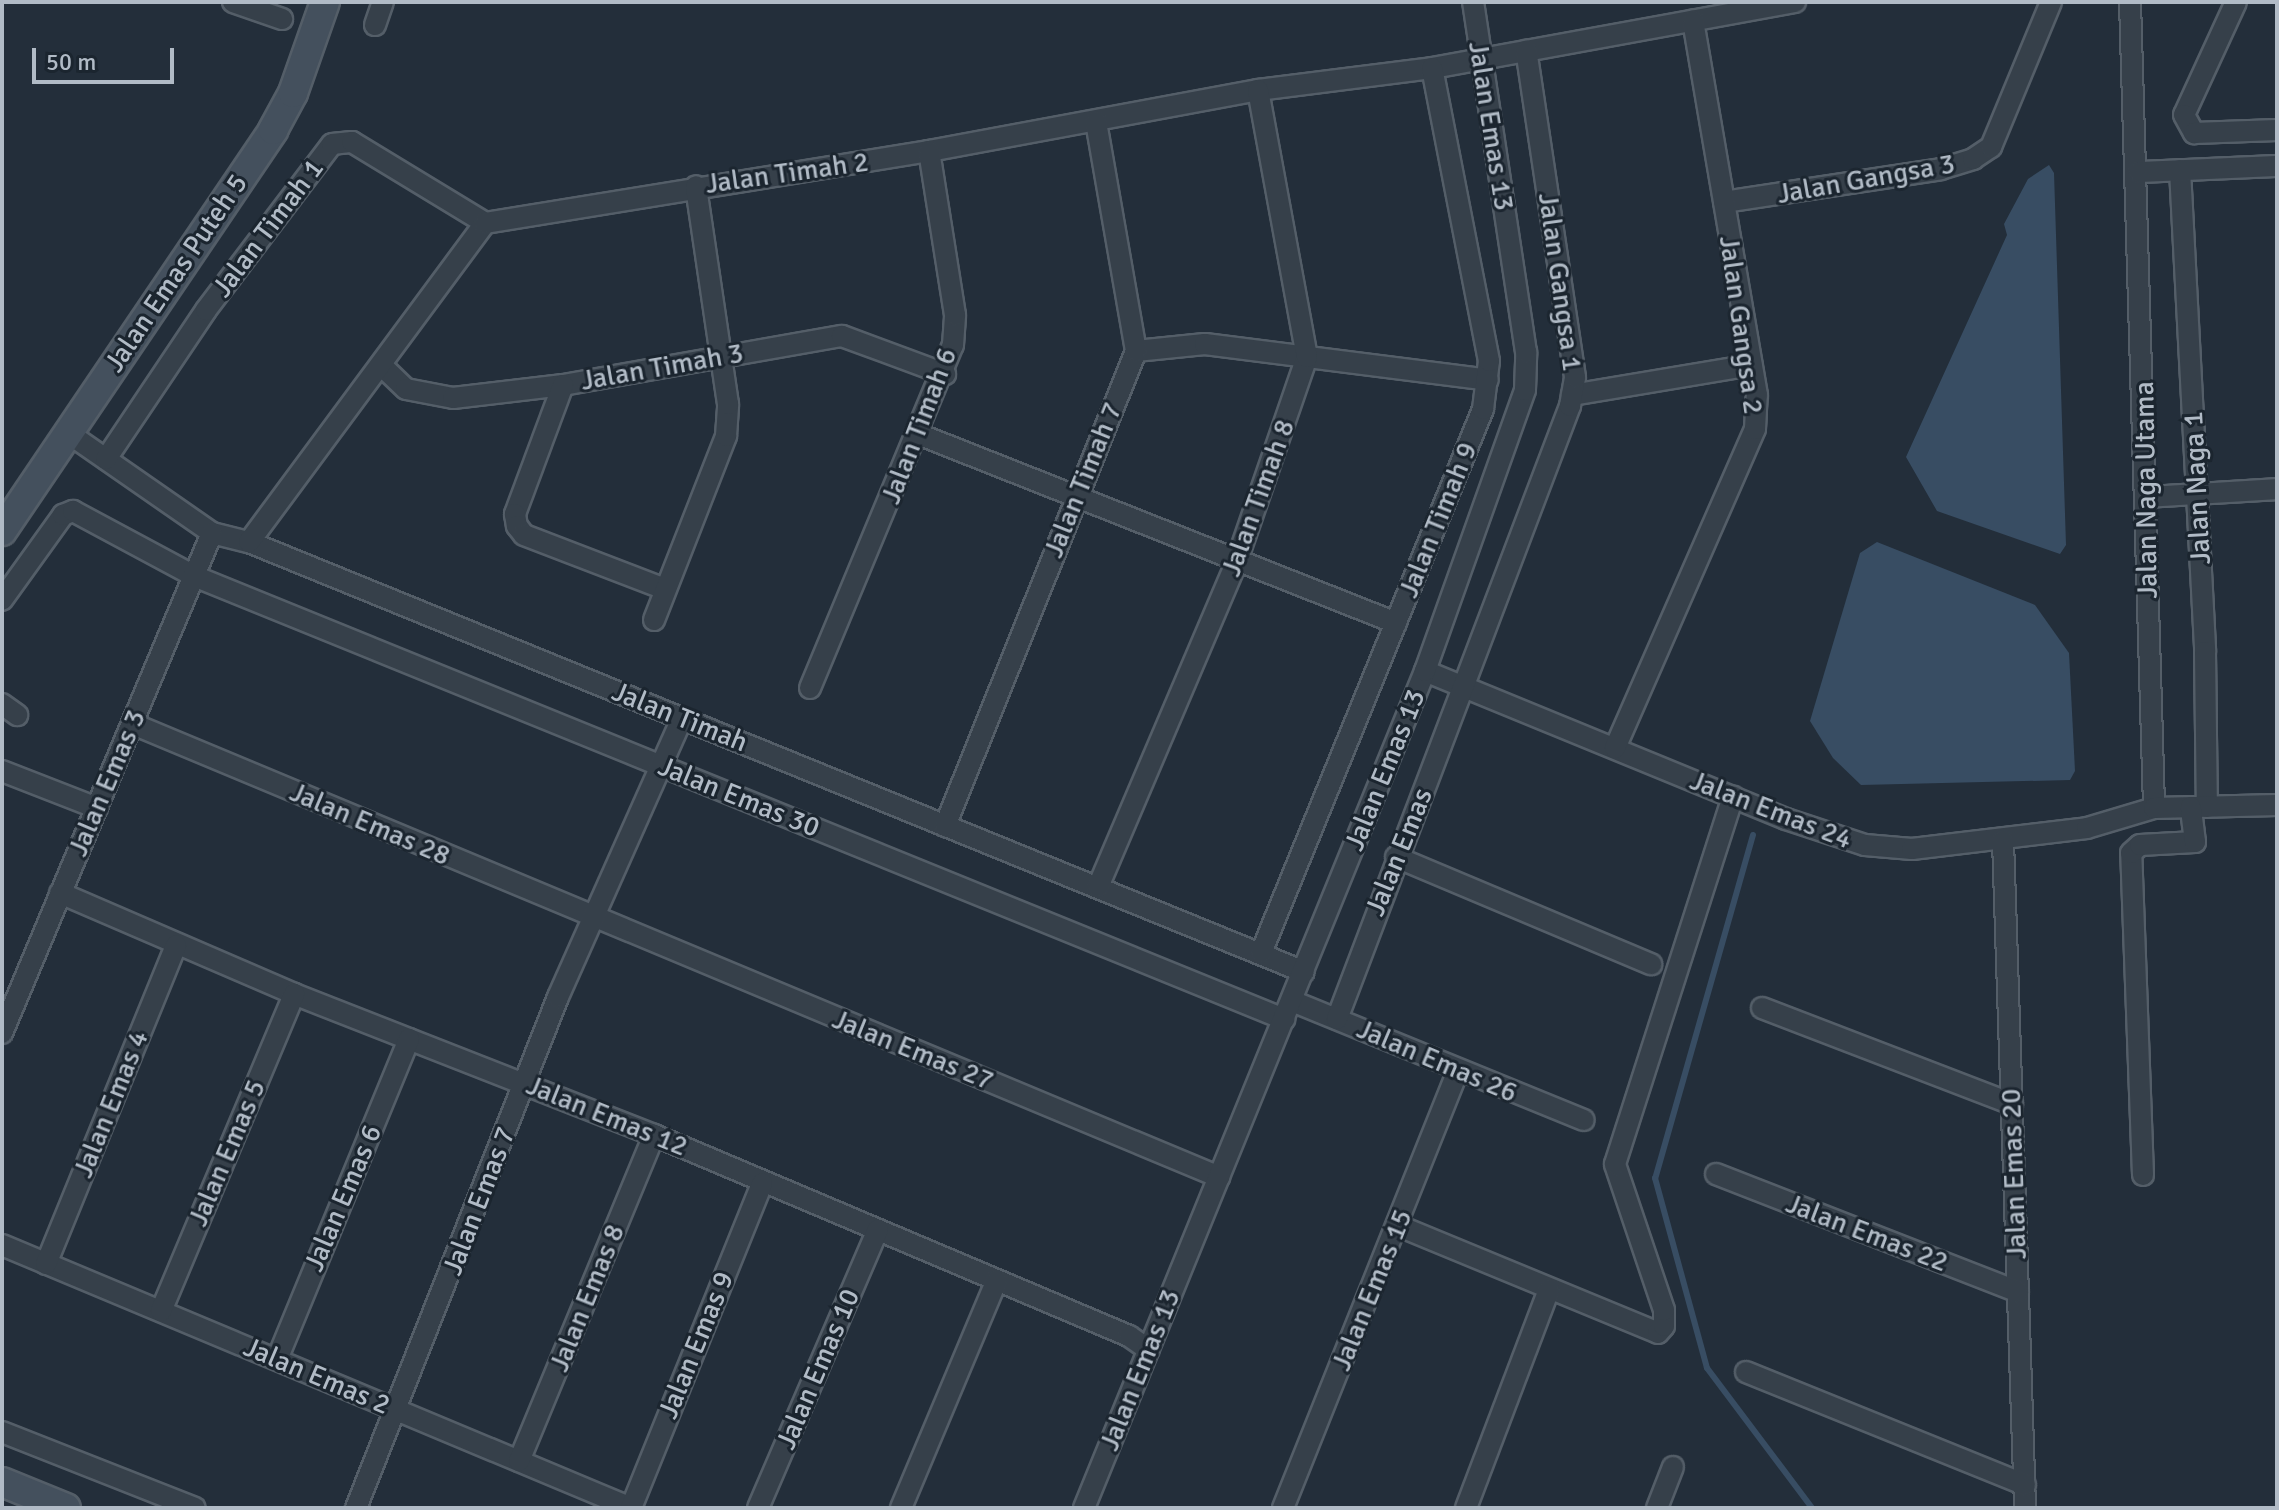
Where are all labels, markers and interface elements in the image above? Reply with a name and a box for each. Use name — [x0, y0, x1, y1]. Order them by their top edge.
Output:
scale bar — [36, 32, 178, 82]
street label: Jalan Emas 13 — [1461, 39, 1521, 213]
text: 50 m — [46, 47, 96, 77]
street label: Jalan Timah 2 — [703, 145, 871, 201]
street label: Jalan Gangsa 3 — [1775, 147, 1957, 211]
street label: Jalan Timah 1 — [205, 152, 331, 304]
street label: Jalan Emas Puteh 5 — [97, 168, 255, 378]
street label: Jalan Gangsa 1 — [1531, 191, 1589, 373]
street label: Jalan Gangsa 2 — [1712, 234, 1770, 416]
street label: Jalan Timah 3 — [578, 336, 746, 398]
street label: Jalan Timah 6 — [874, 343, 964, 509]
street label: Jalan Naga Utama — [2127, 381, 2165, 599]
street label: Jalan Timah 7 — [1037, 398, 1129, 562]
street label: Jalan Naga 1 — [2176, 411, 2218, 565]
street label: Jalan Timah 8 — [1214, 415, 1302, 581]
street label: Jalan Timah 9 — [1392, 438, 1484, 602]
street label: Jalan Timah — [607, 675, 753, 759]
street label: Jalan Emas 13 — [1337, 684, 1433, 856]
street label: Jalan Emas 3 — [61, 705, 153, 861]
street label: Jalan Emas 30 — [653, 749, 825, 845]
street label: Jalan Emas 24 — [1685, 764, 1857, 856]
street label: Jalan Emas 28 — [285, 775, 455, 873]
street label: Jalan Emas — [1358, 783, 1440, 921]
street label: Jalan Emas 27 — [827, 1002, 999, 1098]
street label: Jalan Emas 26 — [1352, 1012, 1522, 1110]
street label: Jalan Emas 4 — [66, 1025, 156, 1183]
street label: Jalan Emas 12 — [521, 1068, 693, 1164]
street label: Jalan Emas 5 — [181, 1075, 273, 1231]
street label: Jalan Emas 20 — [1994, 1088, 2034, 1260]
street label: Jalan Emas 6 — [297, 1120, 389, 1276]
street label: Jalan Emas 7 — [435, 1122, 523, 1280]
street label: Jalan Emas 22 — [1781, 1187, 1953, 1279]
street label: Jalan Emas 15 — [1324, 1204, 1420, 1376]
street label: Jalan Emas 8 — [542, 1219, 632, 1377]
street label: Jalan Emas 9 — [651, 1266, 741, 1424]
street label: Jalan Emas 10 — [769, 1284, 867, 1454]
street label: Jalan Emas 13 — [1092, 1284, 1188, 1456]
street label: Jalan Emas 2 — [239, 1330, 395, 1422]

